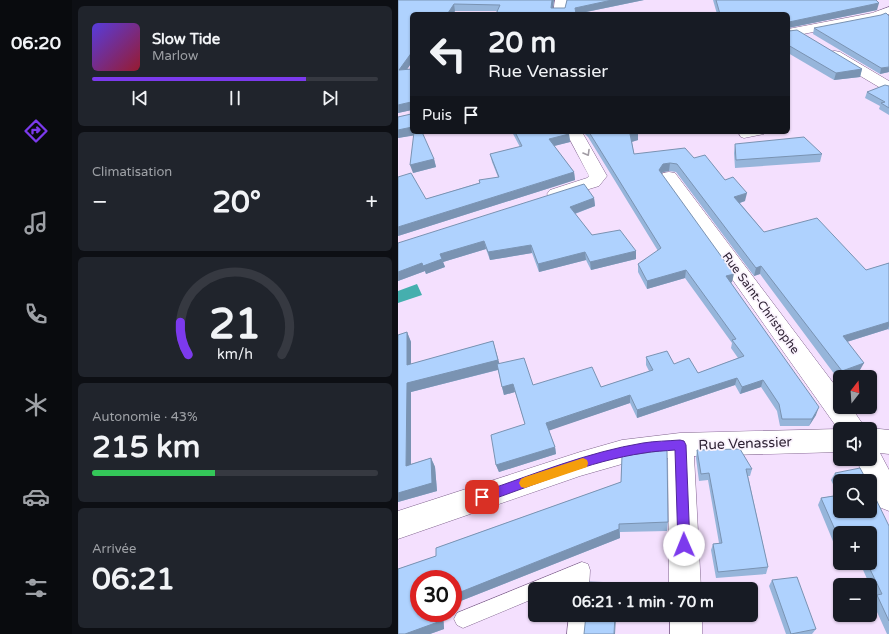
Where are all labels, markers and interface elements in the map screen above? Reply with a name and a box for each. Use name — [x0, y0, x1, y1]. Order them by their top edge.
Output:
text: 20 m — [488, 26, 556, 60]
icon: left — [422, 28, 474, 80]
text: Slow Tide — [152, 30, 220, 48]
text: 06:20 — [11, 32, 61, 54]
text: Marlow — [152, 48, 198, 64]
text: Rue Venassier — [488, 60, 608, 82]
icon: previous — [129, 87, 151, 109]
icon: pause — [224, 87, 246, 109]
icon: next — [319, 87, 341, 109]
icon: arrive — [460, 104, 482, 126]
text: Puis — [422, 106, 452, 124]
icon: directions — [22, 117, 50, 145]
one-way arrow — [582, 149, 589, 156]
text: Climatisation — [92, 164, 172, 180]
text: 20° — [212, 184, 261, 221]
text: − — [92, 189, 108, 215]
text: + — [366, 189, 378, 215]
icon: music — [22, 209, 50, 237]
street label: Rue Saint-Christophe — [719, 250, 803, 357]
icon: phone — [22, 300, 50, 328]
text: 21 — [209, 300, 261, 350]
text: km/h — [217, 346, 253, 363]
north arrow — [833, 370, 877, 414]
map controls — [833, 370, 877, 622]
icon: climate — [22, 391, 50, 419]
text: Autonomie · 43% — [92, 409, 198, 425]
button: sound — [833, 422, 877, 466]
text: 215 km — [92, 429, 200, 466]
street label: Rue Venassier — [698, 433, 793, 454]
button: search — [833, 474, 877, 518]
pin — [465, 480, 499, 514]
icon: car — [22, 483, 50, 511]
icon: arrive — [471, 486, 493, 508]
position arrow — [663, 524, 705, 566]
button: + — [833, 526, 877, 570]
text: Arrivée — [92, 541, 136, 557]
text: 06:21 — [92, 561, 175, 598]
speed limit sign: 30 — [410, 570, 462, 622]
icon: filters — [22, 574, 50, 602]
button: − — [833, 578, 877, 622]
text: 06:21 · 1 min · 70 m — [572, 593, 714, 611]

